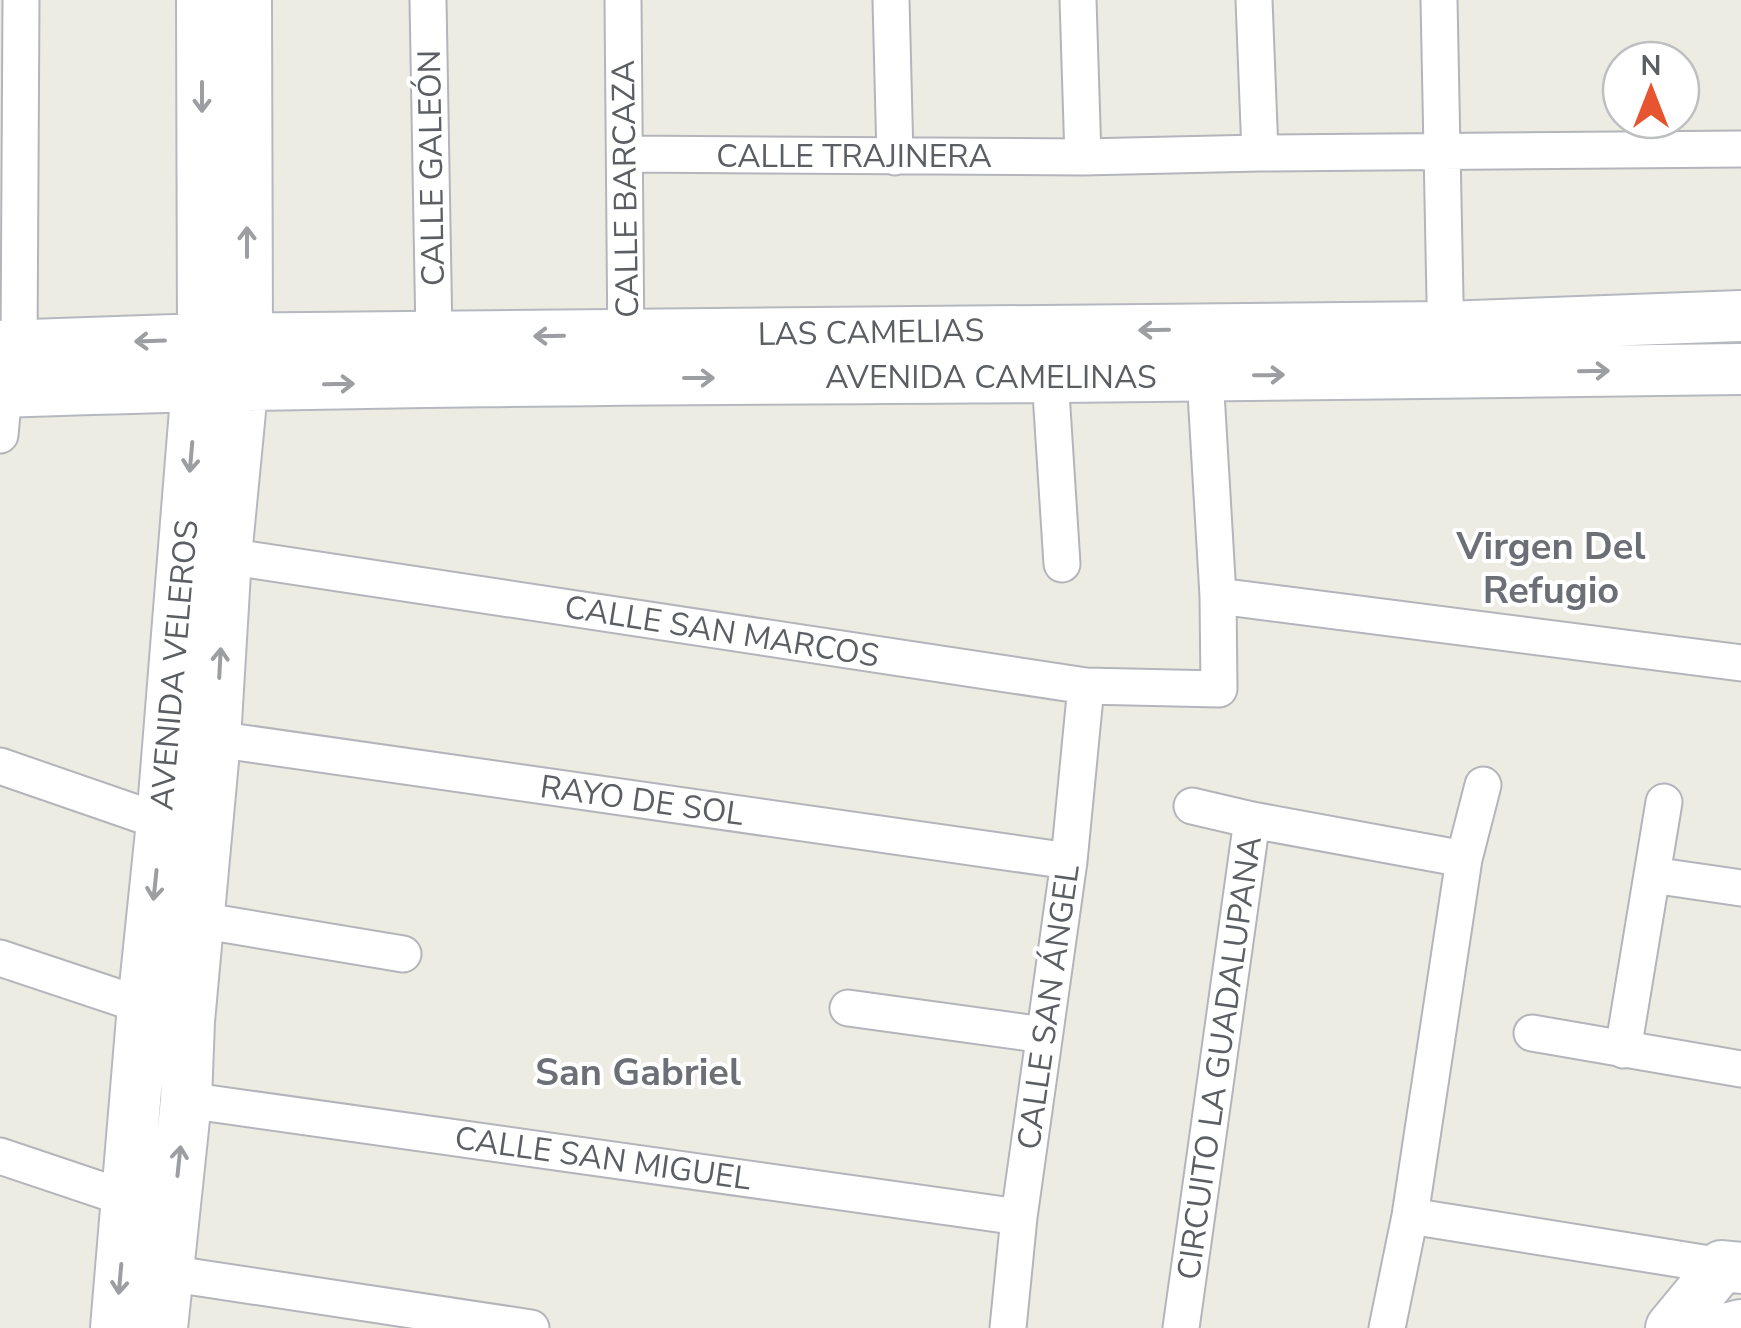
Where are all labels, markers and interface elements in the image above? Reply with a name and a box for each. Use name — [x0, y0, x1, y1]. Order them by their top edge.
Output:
north arrow — [1601, 40, 1701, 140]
text: N — [1641, 47, 1661, 85]
street label: CALLE GALEÓN — [408, 49, 455, 287]
street label: CALLE BARCAZA — [602, 60, 649, 318]
one-way arrow — [192, 80, 212, 113]
street label: CALLE TRAJINERA — [716, 135, 992, 178]
one-way arrow — [238, 226, 256, 258]
street label: LAS CAMELIAS — [757, 309, 985, 356]
one-way arrow — [1138, 320, 1170, 339]
one-way arrow — [533, 326, 565, 345]
one-way arrow — [134, 331, 166, 350]
street label: AVENIDA CAMELINAS — [825, 356, 1157, 399]
one-way arrow — [1576, 362, 1609, 380]
one-way arrow — [1252, 366, 1284, 384]
one-way arrow — [682, 369, 714, 388]
one-way arrow — [322, 374, 354, 394]
one-way arrow — [181, 440, 200, 472]
street label: AVENIDA VELEROS — [140, 518, 209, 812]
district label: Virgen Del Refugio — [1455, 521, 1646, 616]
street label: CALLE SAN MARCOS — [562, 585, 882, 678]
one-way arrow — [211, 648, 230, 680]
street label: RAYO DE SOL — [537, 765, 746, 836]
street label: CIRCUITO LA GUADALUPANA — [1167, 834, 1272, 1283]
street label: CALLE SAN ÁNGEL — [1007, 862, 1090, 1152]
one-way arrow — [145, 869, 164, 901]
district label: San Gabriel — [535, 1047, 741, 1098]
street label: CALLE SAN MIGUEL — [452, 1116, 754, 1201]
one-way arrow — [170, 1146, 189, 1178]
one-way arrow — [111, 1262, 130, 1294]

